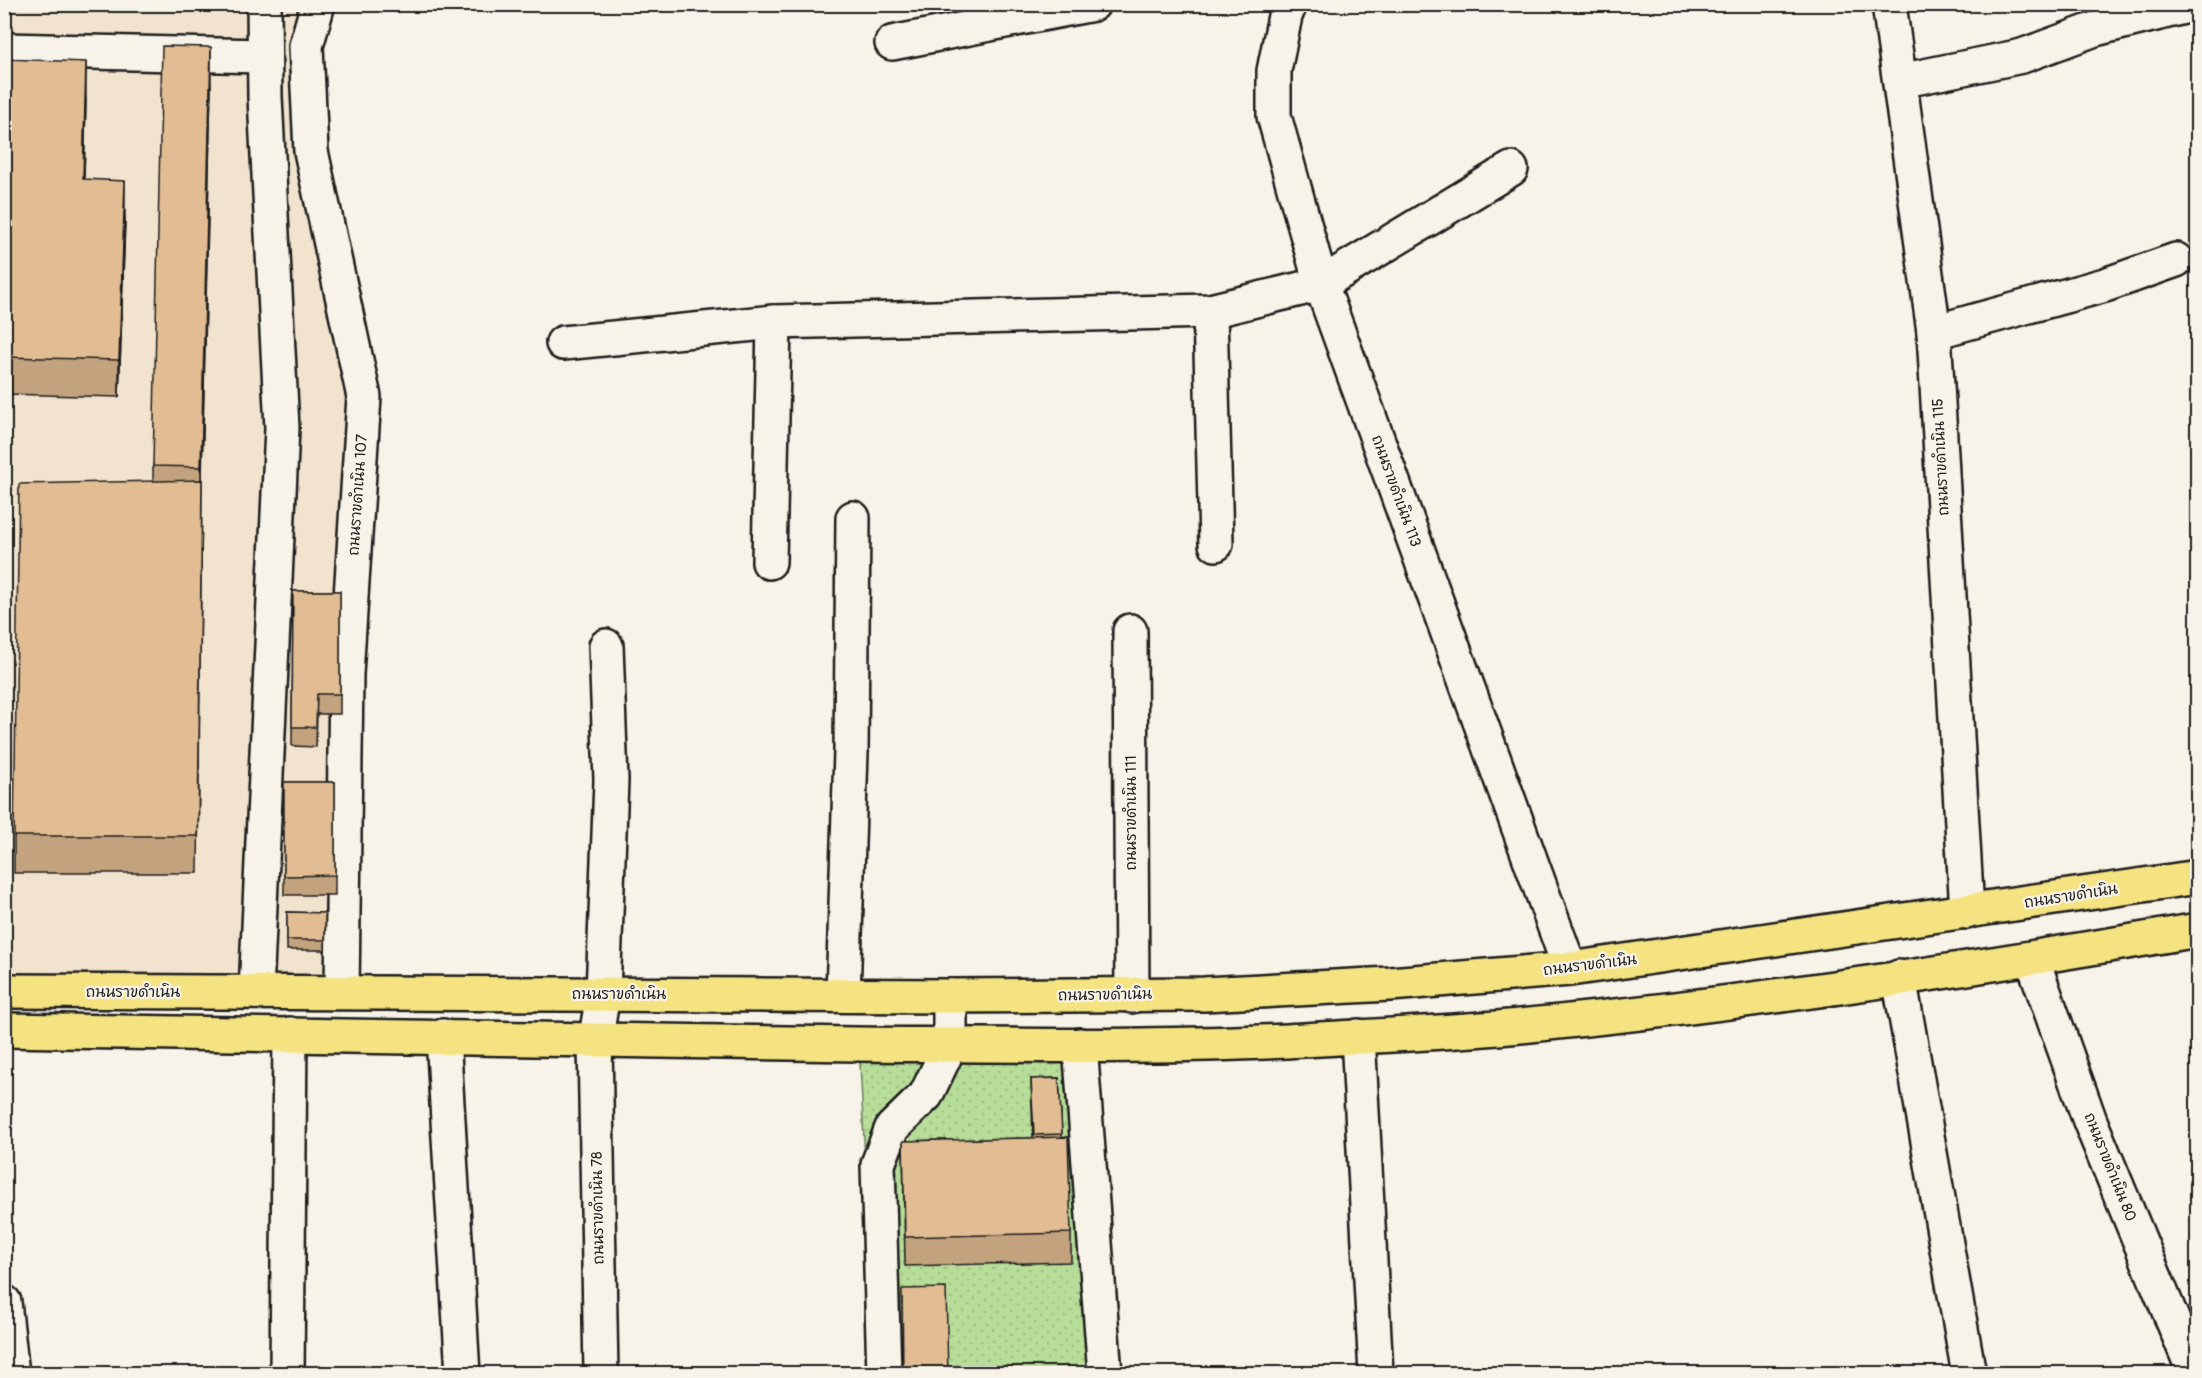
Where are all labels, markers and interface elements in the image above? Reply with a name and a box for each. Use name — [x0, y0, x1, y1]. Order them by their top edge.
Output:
street label: ถนนราขดำเนิน 115 — [1928, 398, 1954, 516]
street label: ถนนราขดำเนิน 113 — [1367, 432, 1425, 550]
street label: ถนนราขดำเนิน 107 — [344, 434, 372, 556]
street label: ถนนราขดำเนิน 111 — [1122, 755, 1141, 871]
street label: ถนนราขดำเนิน — [2023, 879, 2119, 913]
street label: ถนนราขดำเนิน — [1542, 950, 1638, 980]
street label: ถนนราขดำเนิน — [86, 983, 180, 1002]
street label: ถนนราขดำเนิน — [572, 985, 666, 1004]
street label: ถนนราขดำเนิน — [1058, 985, 1152, 1005]
street label: ถนนราขดำเนิน 80 — [2080, 1110, 2140, 1224]
street label: ถนนราขดำเนิน 78 — [588, 1151, 608, 1265]

